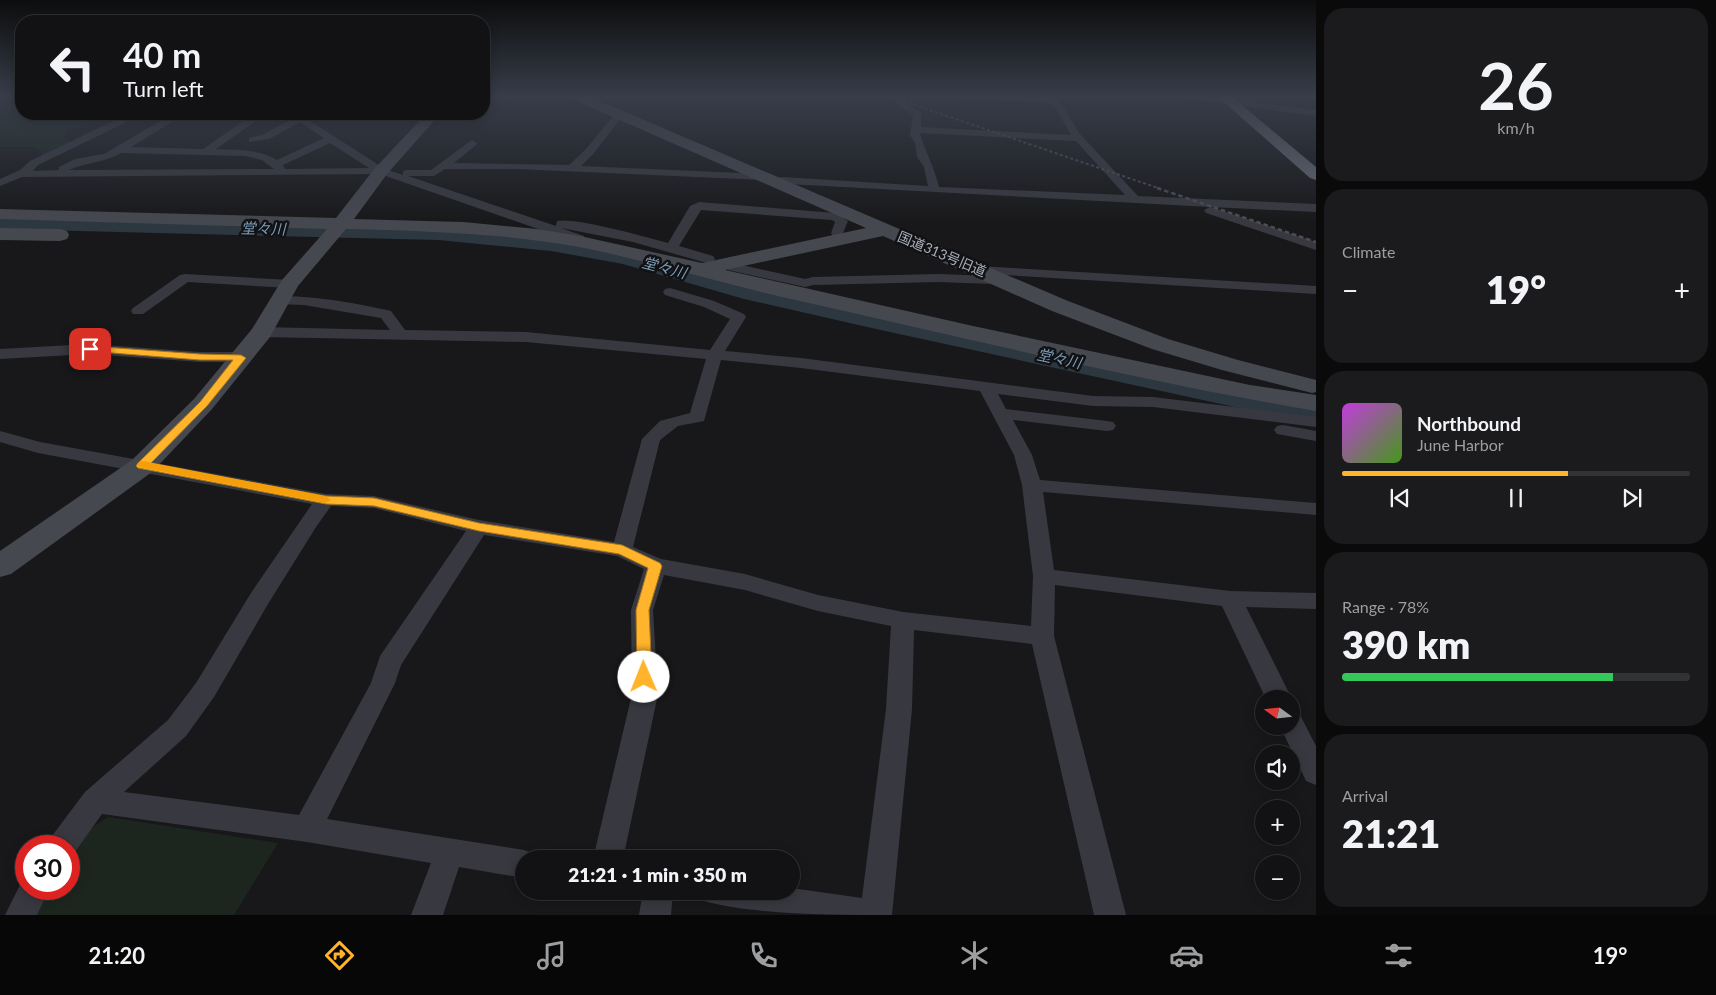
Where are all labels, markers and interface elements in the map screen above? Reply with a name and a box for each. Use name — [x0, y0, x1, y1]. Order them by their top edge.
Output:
text: 40 m — [123, 33, 201, 75]
icon: left — [40, 35, 105, 100]
text: 26 — [1478, 46, 1554, 124]
text: Turn left — [123, 75, 204, 102]
text: km/h — [1497, 118, 1535, 137]
water label: 堂々川 — [240, 219, 288, 237]
street label: 国道313号旧道 — [895, 227, 989, 280]
text: Climate — [1342, 242, 1395, 261]
water label: 堂々川 — [640, 253, 690, 282]
text: 19° — [1486, 266, 1546, 312]
text: − — [1342, 273, 1358, 307]
text: + — [1674, 273, 1690, 307]
pin — [69, 328, 111, 370]
icon: arrive — [76, 335, 104, 363]
water label: 堂々川 — [1035, 345, 1085, 372]
text: Northbound — [1417, 412, 1521, 435]
text: June Harbor — [1417, 435, 1504, 454]
icon: previous — [1386, 484, 1414, 512]
icon: pause — [1502, 484, 1530, 512]
icon: next — [1618, 484, 1646, 512]
text: Range · 78% — [1342, 597, 1429, 616]
text: 390 km — [1342, 621, 1470, 667]
position arrow — [617, 650, 669, 702]
north arrow — [1255, 690, 1300, 735]
map controls — [1255, 690, 1300, 900]
button: sound — [1255, 745, 1300, 790]
text: Arrival — [1342, 786, 1388, 805]
button: + — [1255, 800, 1300, 845]
text: 21:21 — [1342, 810, 1440, 856]
speed limit sign: 30 — [15, 835, 80, 900]
button: − — [1255, 855, 1300, 900]
text: 21:21 · 1 min · 350 m — [568, 863, 747, 886]
icon: directions — [322, 938, 357, 973]
icon: music — [534, 938, 569, 973]
icon: phone — [746, 938, 781, 973]
icon: climate — [957, 938, 992, 973]
icon: car — [1169, 938, 1204, 973]
icon: filters — [1381, 938, 1416, 973]
text: 21:20 — [88, 942, 145, 969]
text: 19° — [1593, 942, 1627, 969]

